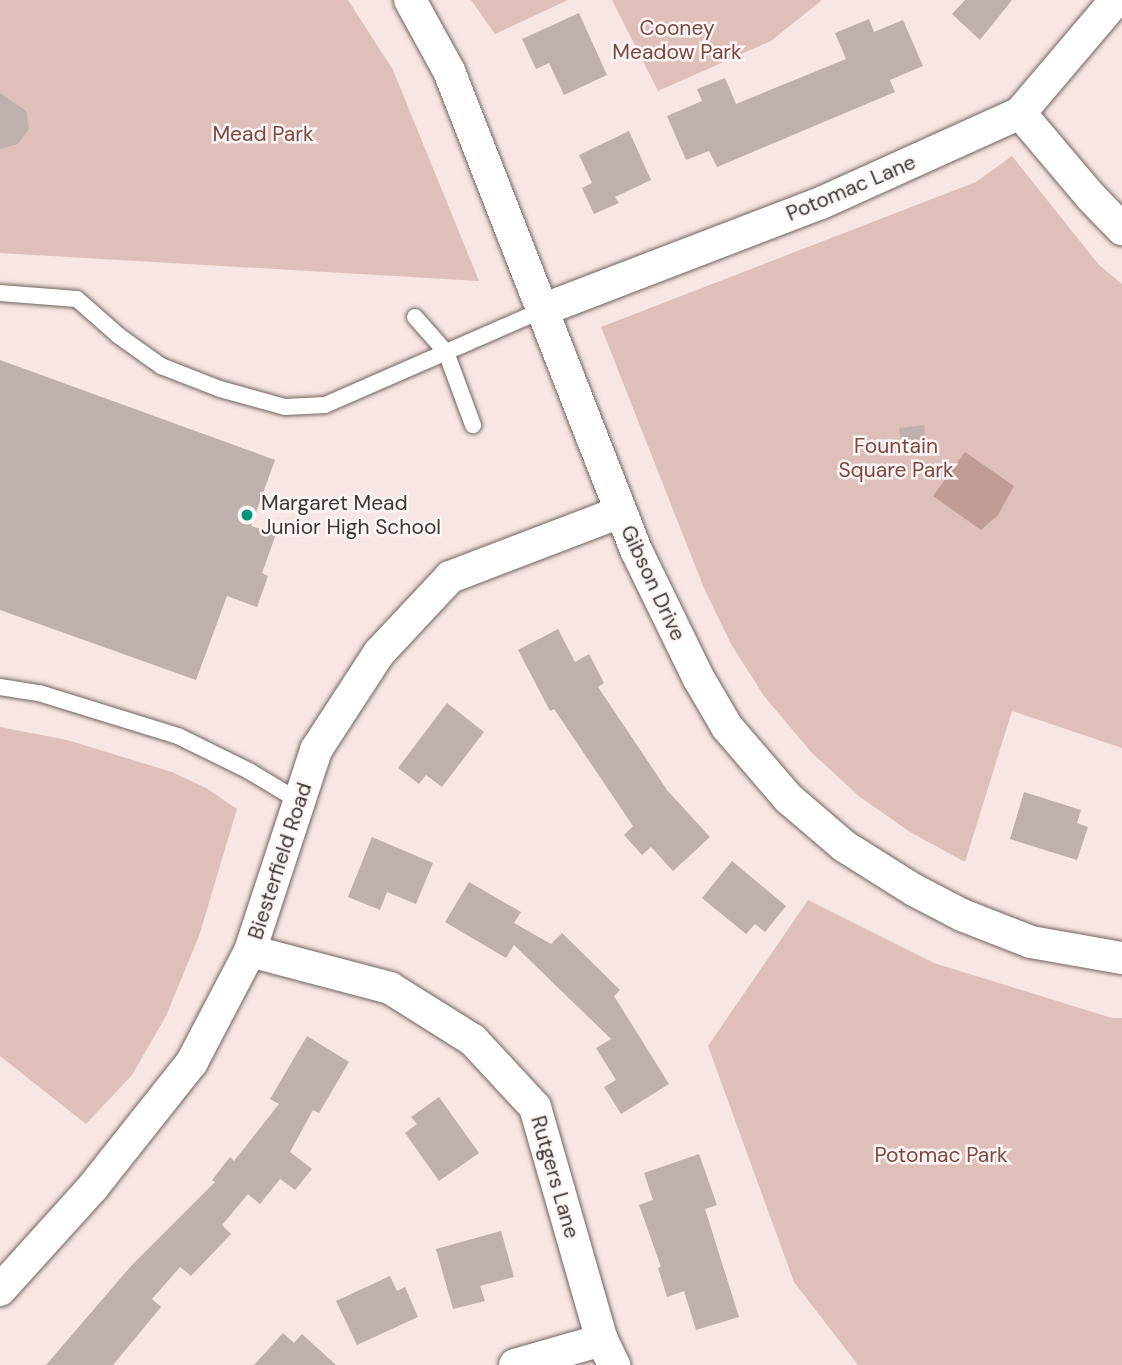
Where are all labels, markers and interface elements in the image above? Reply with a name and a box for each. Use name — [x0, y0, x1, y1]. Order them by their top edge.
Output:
park label: Cooney Meadow Park — [612, 15, 742, 65]
park label: Mead Park — [212, 121, 314, 147]
street label: Potomac Lane — [782, 149, 920, 227]
park label: Fountain Square Park — [838, 433, 954, 483]
place label: Margaret Mead Junior High School — [261, 490, 441, 540]
marker: Margaret Mead Junior High School — [239, 507, 255, 523]
street label: Gibson Drive — [615, 521, 691, 645]
street label: Biesterfield Road — [243, 779, 317, 943]
street label: Rutgers Lane — [525, 1113, 585, 1241]
park label: Potomac Park — [874, 1142, 1008, 1168]

